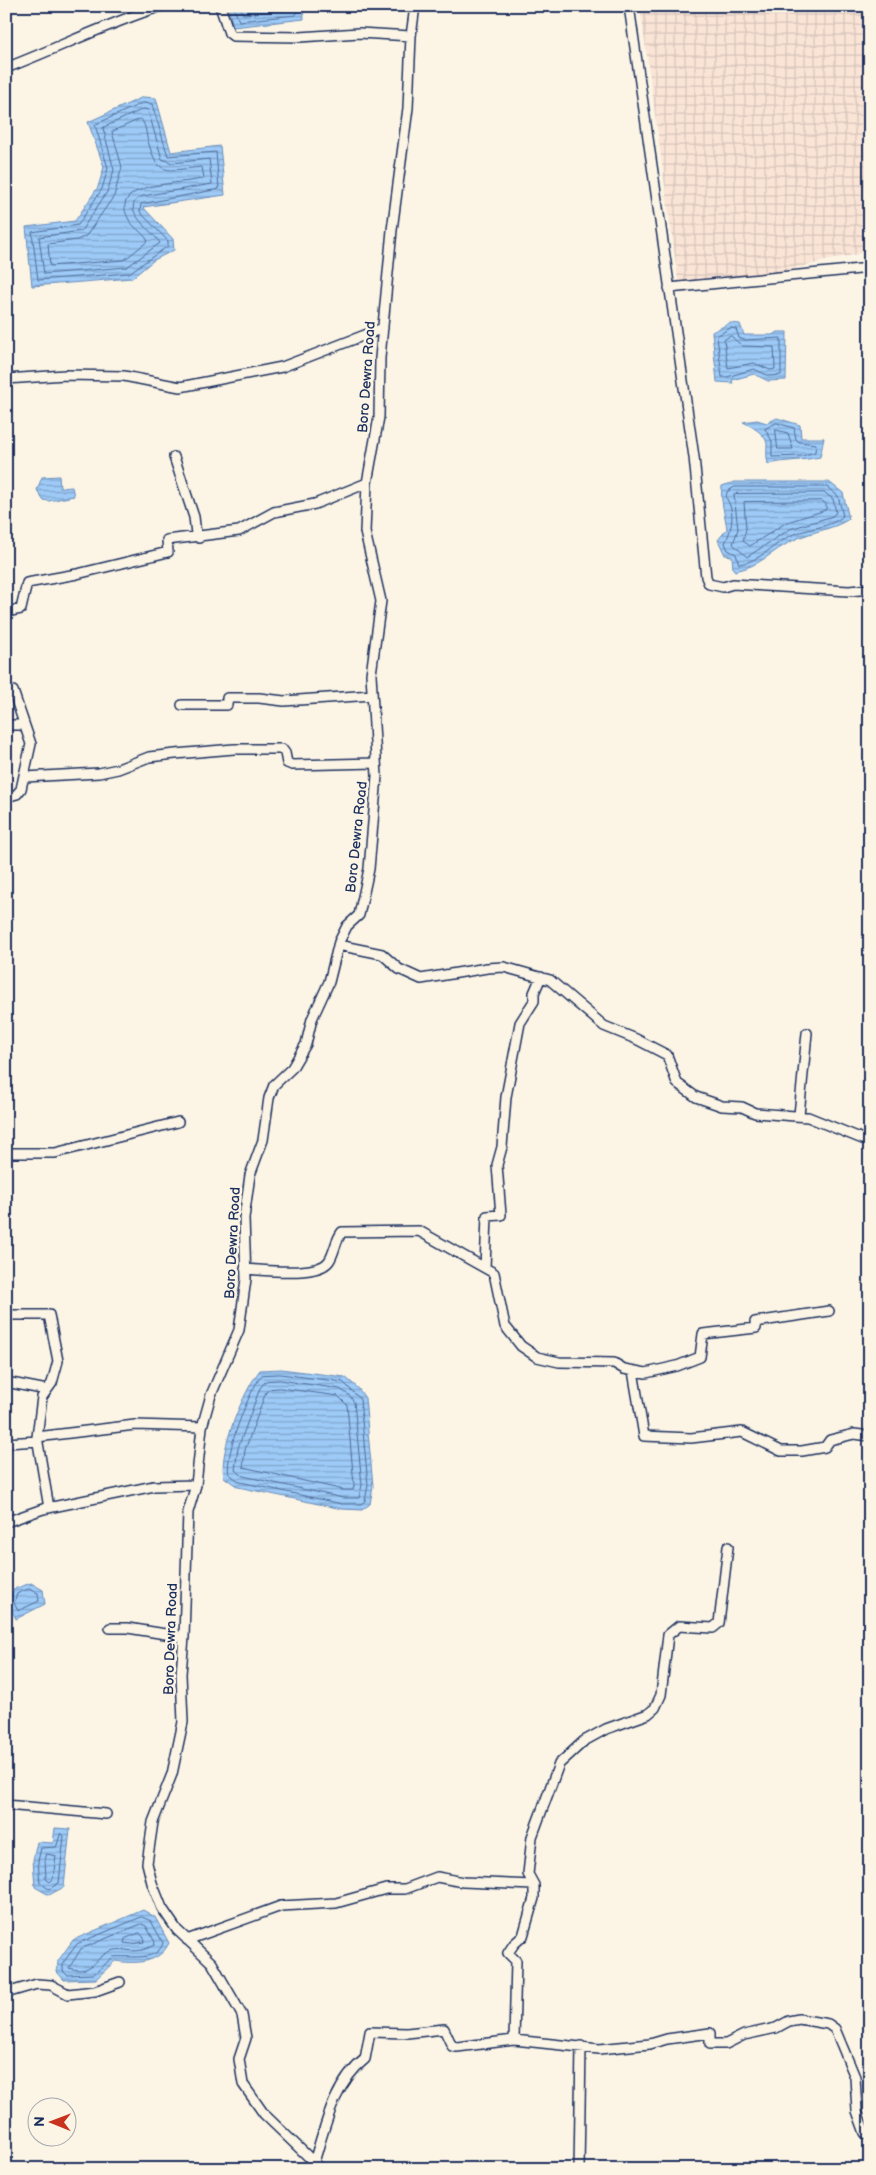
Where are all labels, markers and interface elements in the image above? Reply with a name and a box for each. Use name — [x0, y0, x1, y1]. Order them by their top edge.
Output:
street label: Boro Dewra Road — [354, 321, 379, 434]
street label: Boro Dewra Road — [342, 780, 371, 894]
street label: Boro Dewra Road — [221, 1187, 244, 1299]
street label: Boro Dewra Road — [160, 1583, 181, 1695]
north arrow — [28, 2098, 78, 2148]
text: N — [31, 2116, 48, 2127]

